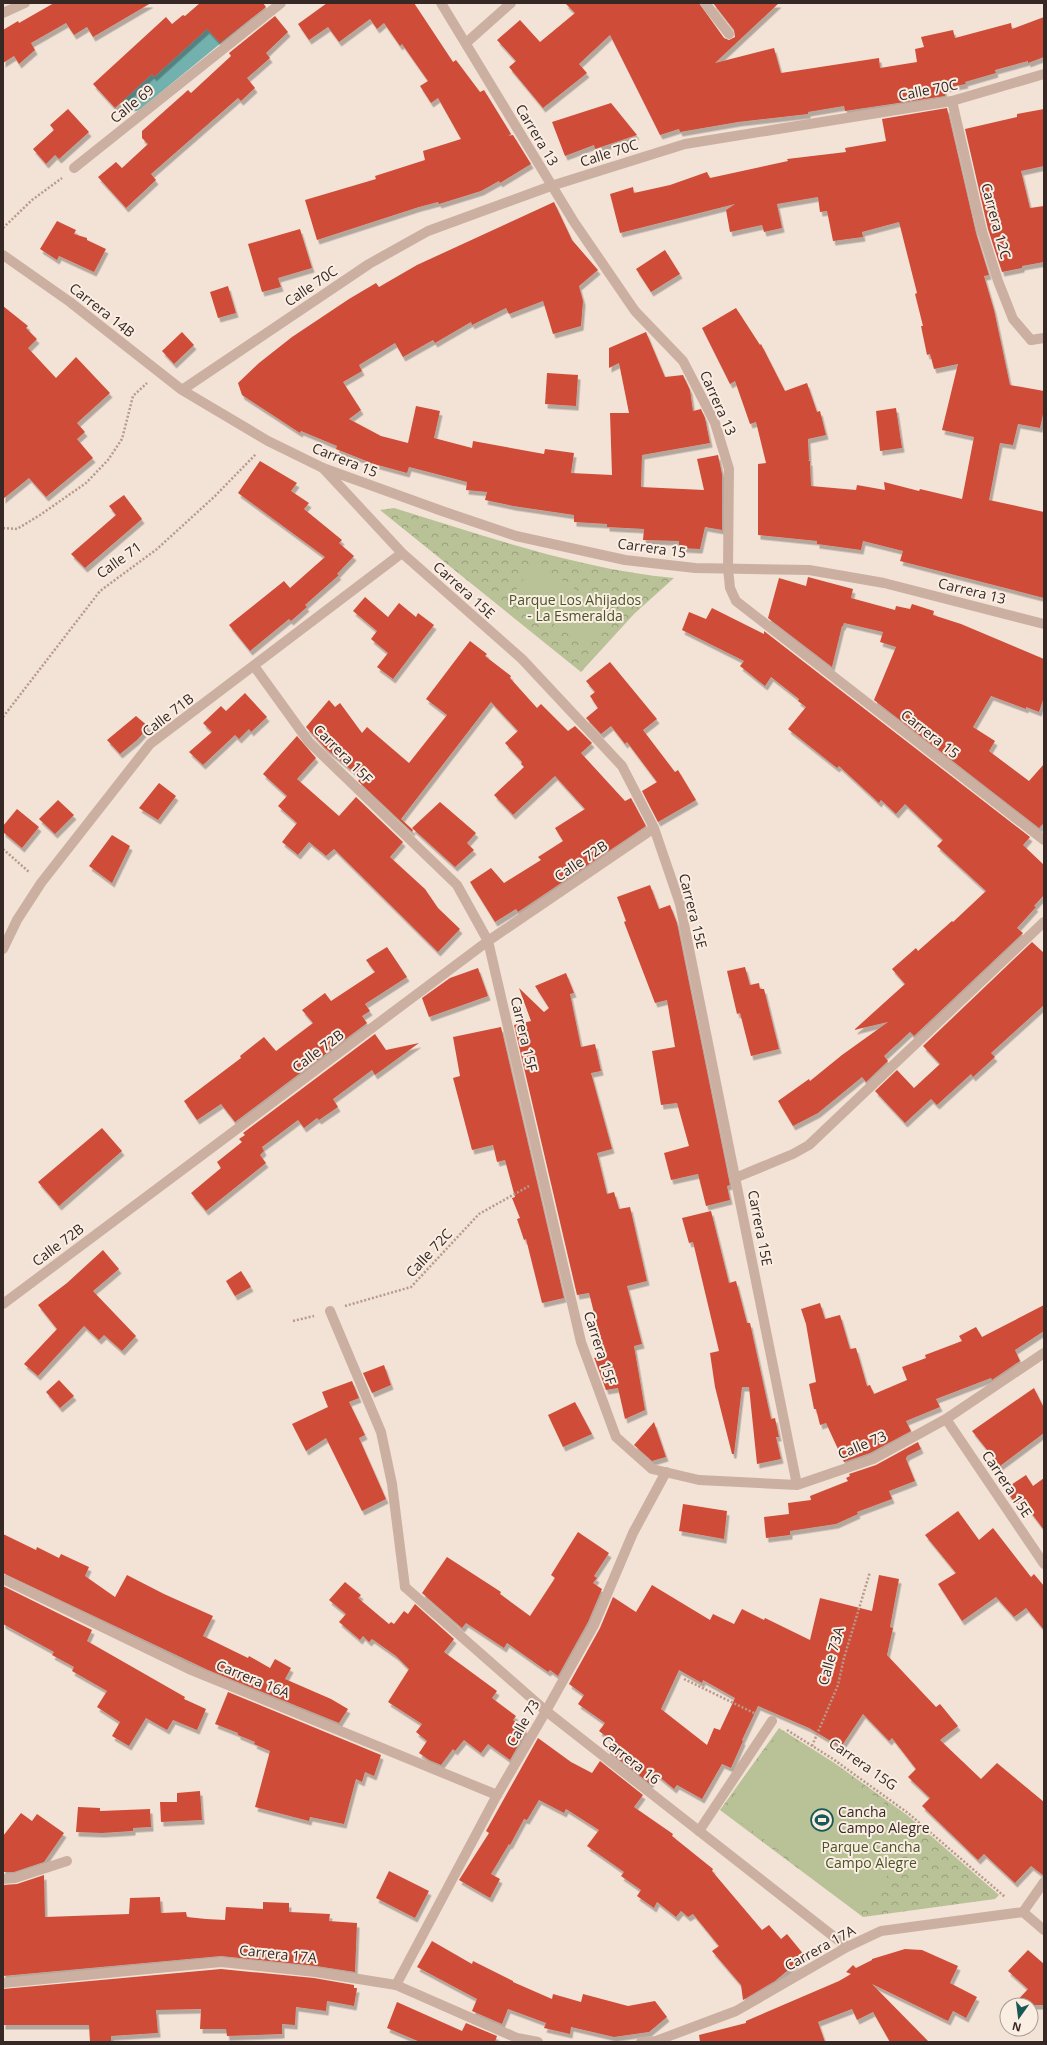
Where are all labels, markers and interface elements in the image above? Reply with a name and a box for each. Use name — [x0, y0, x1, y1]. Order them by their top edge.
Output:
street label: Calle 70C — [897, 74, 959, 105]
street label: Calle 69 — [106, 80, 158, 127]
street label: Carrera 13 — [512, 100, 563, 169]
street label: Calle 70C — [577, 134, 640, 171]
street label: Carrera 12C — [977, 181, 1016, 261]
street label: Calle 70C — [281, 261, 341, 310]
street label: Carrera 14B — [66, 278, 139, 341]
street label: Carrera 13 — [696, 367, 741, 438]
street label: Carrera 15 — [310, 438, 381, 481]
street label: Carrera 15 — [617, 533, 688, 562]
street label: Calle 71 — [92, 537, 145, 582]
street label: Carrera 15E — [429, 557, 499, 622]
street label: Carrera 13 — [936, 573, 1008, 608]
park label: Parque Los Ahijados - La Esmeralda — [509, 590, 642, 625]
street label: Calle 71B — [138, 689, 197, 741]
street label: Carrera 15 — [897, 705, 963, 762]
street label: Carrera 15F — [310, 720, 377, 787]
street label: Calle 72B — [550, 836, 611, 885]
street label: Carrera 15E — [675, 871, 712, 950]
street label: Carrera 15F — [507, 995, 542, 1073]
street label: Calle 72B — [288, 1025, 347, 1076]
street label: Carrera 15E — [744, 1188, 777, 1267]
street label: Calle 72B — [28, 1219, 87, 1270]
street label: Calle 72C — [401, 1224, 456, 1281]
street label: Carrera 15F — [580, 1309, 621, 1387]
street label: Calle 73 — [835, 1426, 889, 1463]
street label: Carrera 15E — [978, 1447, 1037, 1521]
street label: Calle 73A — [813, 1624, 848, 1687]
street label: Carrera 16A — [214, 1655, 293, 1702]
street label: Calle 73 — [502, 1696, 544, 1750]
street label: Carrera 16 — [598, 1731, 664, 1788]
street label: Carrera 15G — [825, 1733, 901, 1794]
place label: Cancha Campo Alegre — [838, 1802, 930, 1837]
sports icon: Cancha Campo Alegre — [809, 1807, 835, 1833]
park label: Parque Cancha Campo Alegre — [822, 1837, 920, 1872]
street label: Carrera 17A — [781, 1920, 859, 1975]
street label: Carrera 17A — [238, 1940, 318, 1967]
north arrow — [999, 1997, 1039, 2037]
text: N — [1010, 2019, 1023, 2036]

